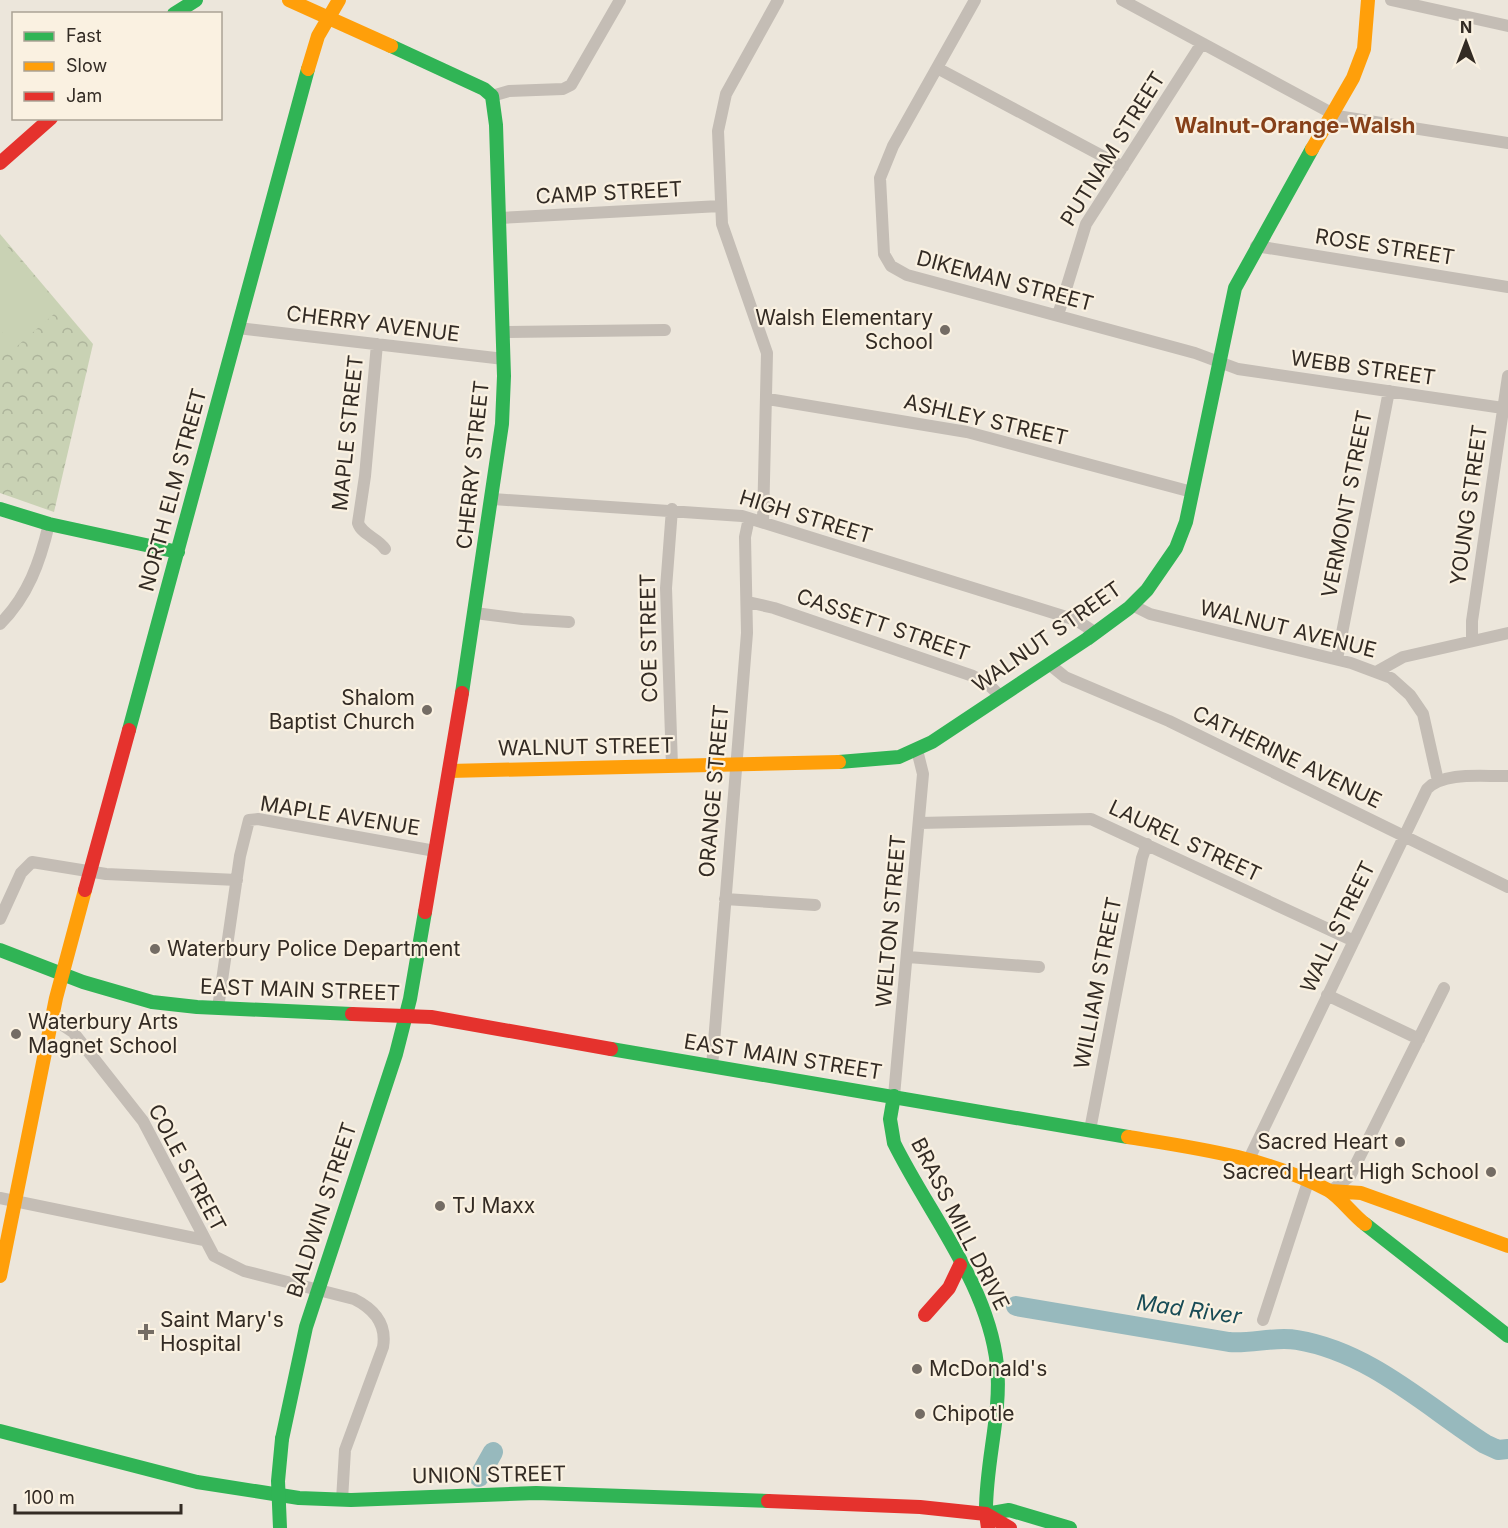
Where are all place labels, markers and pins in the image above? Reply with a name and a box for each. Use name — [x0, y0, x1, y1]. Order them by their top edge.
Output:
place label: Walsh Elementary School — [755, 305, 933, 354]
marker: Walsh Elementary School — [938, 323, 952, 337]
place label: Shalom Baptist Church — [269, 685, 415, 734]
marker: Shalom Baptist Church — [420, 703, 434, 717]
place label: Waterbury Police Department — [167, 936, 460, 961]
marker: Waterbury Police Department — [148, 942, 162, 956]
place label: Waterbury Arts Magnet School — [28, 1009, 178, 1058]
marker: Waterbury Arts Magnet School — [9, 1027, 23, 1041]
place label: Sacred Heart — [1257, 1129, 1388, 1154]
marker: Sacred Heart — [1393, 1135, 1407, 1149]
place label: Sacred Heart High School — [1222, 1159, 1479, 1184]
marker: Sacred Heart High School — [1484, 1165, 1498, 1179]
place label: TJ Maxx — [452, 1193, 535, 1218]
marker: TJ Maxx — [433, 1199, 447, 1213]
place label: Saint Mary's Hospital — [160, 1307, 284, 1356]
marker: Saint Mary's Hospital — [137, 1323, 155, 1341]
place label: McDonald's — [929, 1356, 1047, 1381]
marker: McDonald's — [910, 1362, 924, 1376]
place label: Chipotle — [932, 1401, 1015, 1426]
marker: Chipotle — [913, 1407, 927, 1421]

